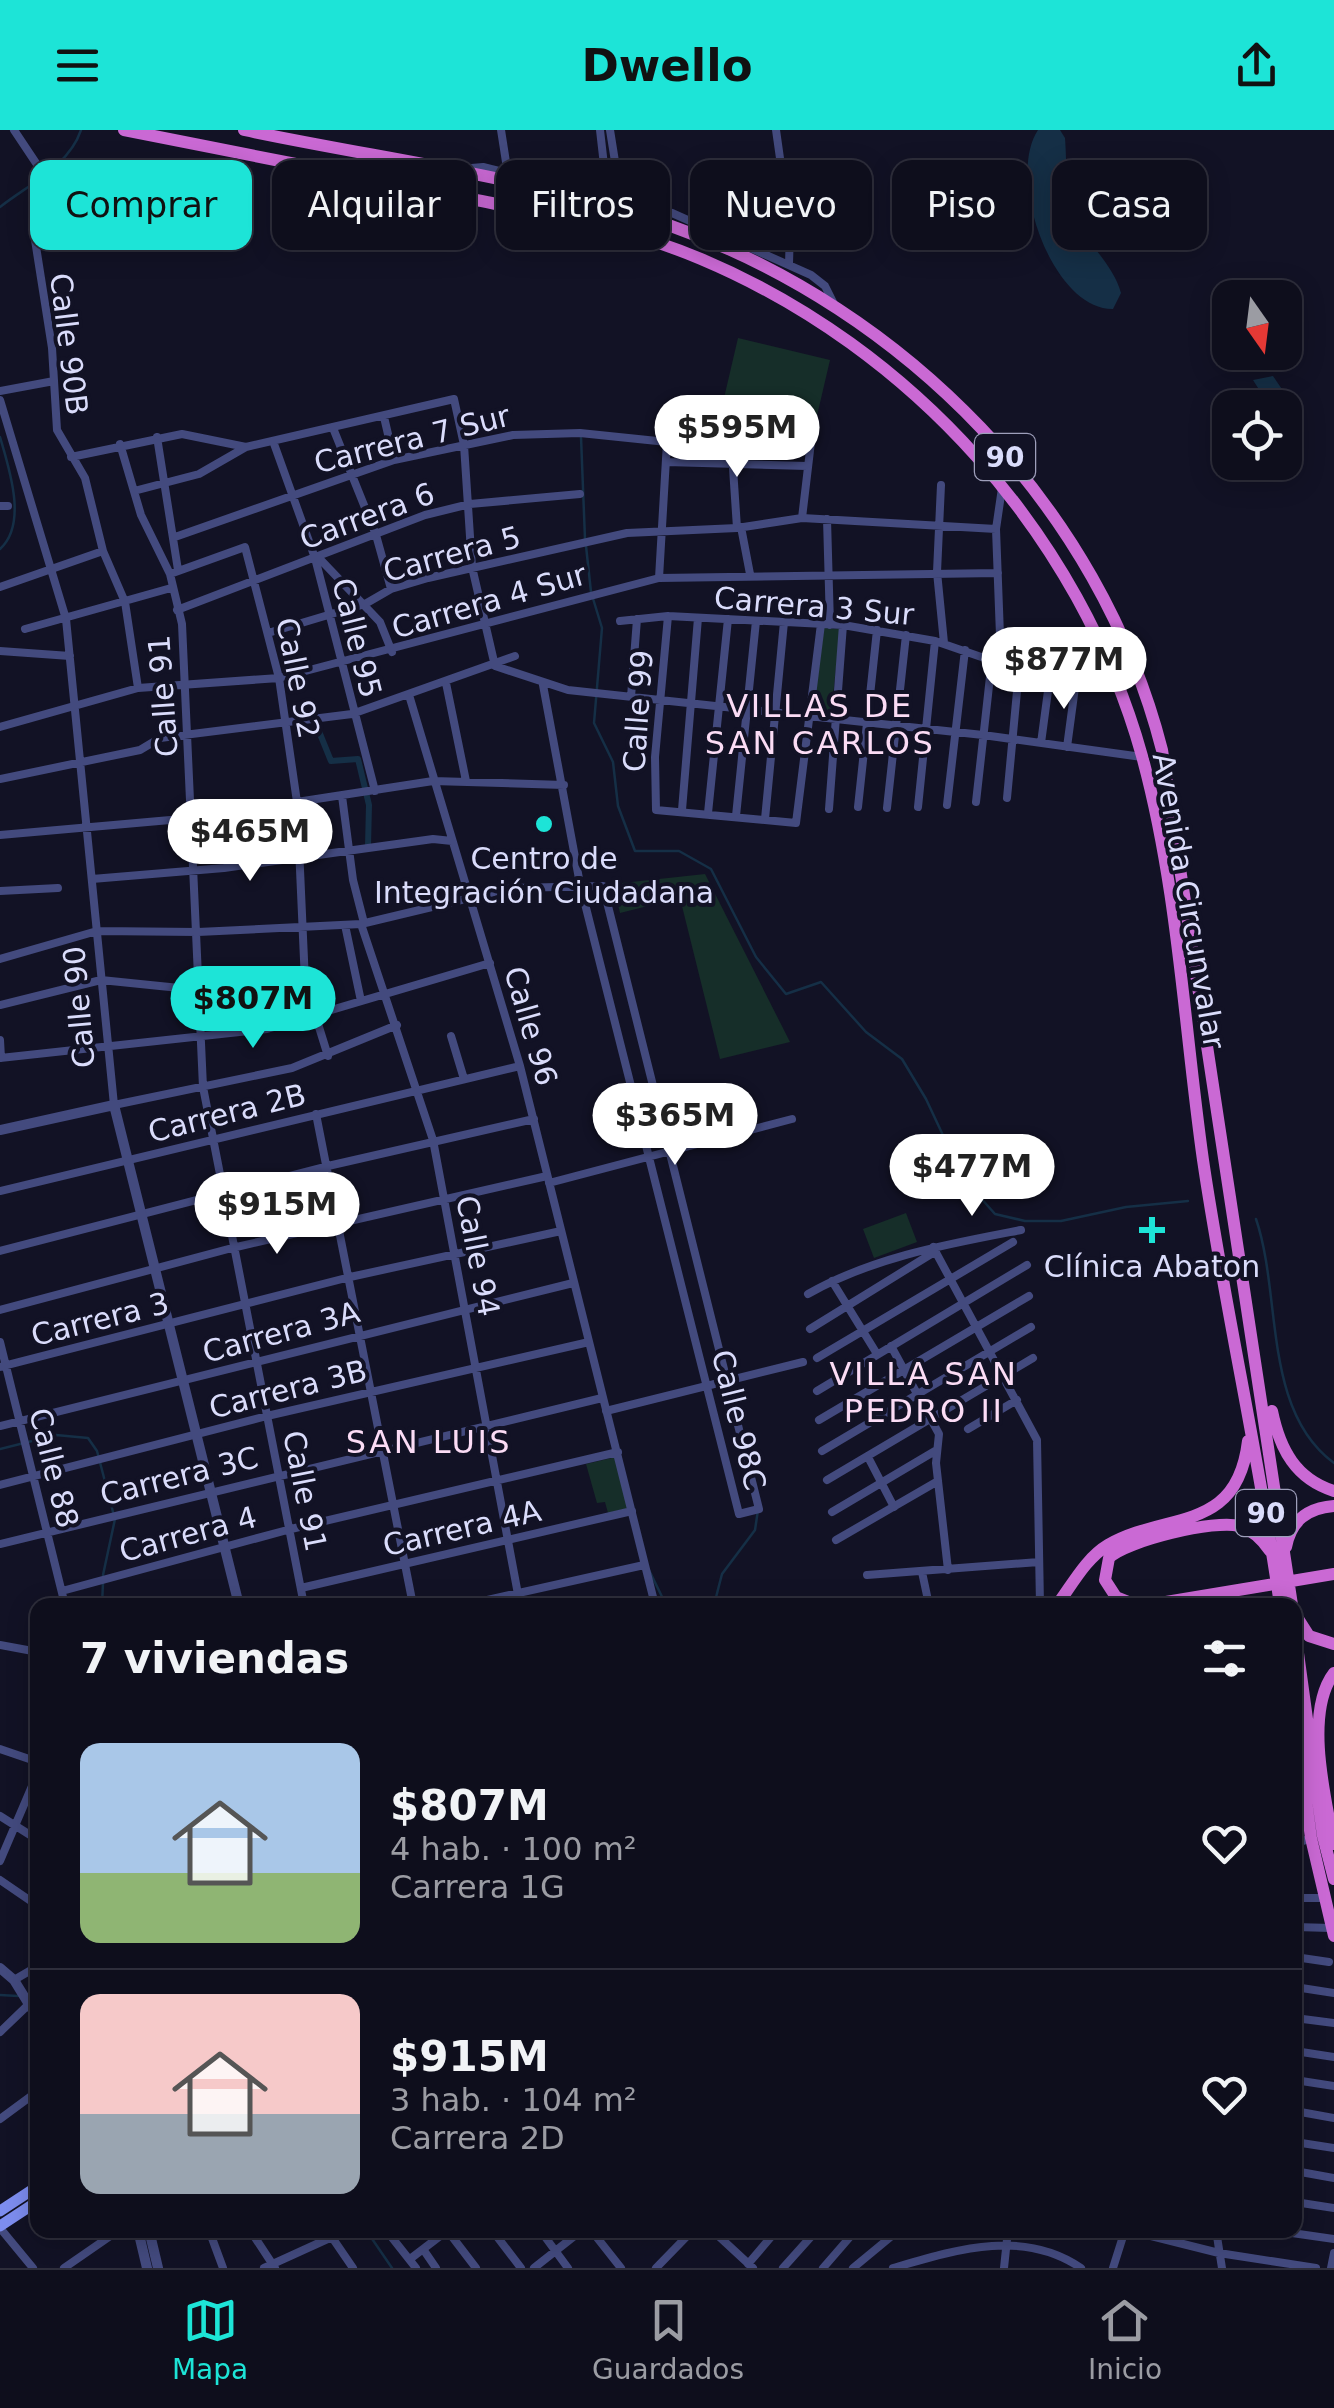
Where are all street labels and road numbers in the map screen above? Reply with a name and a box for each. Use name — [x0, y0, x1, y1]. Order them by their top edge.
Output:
street label: Calle 90B — [43, 271, 95, 417]
street label: Carrera 7 Sur — [310, 398, 514, 480]
road number: 90 — [975, 434, 1035, 480]
street label: Carrera 6 — [295, 476, 439, 556]
street label: Carrera 5 — [380, 519, 524, 589]
street label: Carrera 4 Sur — [388, 556, 591, 645]
street label: Calle 95 — [325, 574, 389, 702]
street label: Carrera 3 Sur — [713, 580, 916, 632]
street label: Calle 92 — [269, 615, 327, 741]
street label: Calle 91 — [141, 634, 185, 758]
street label: Calle 99 — [616, 649, 660, 773]
street label: Avenida Circunvalar — [1146, 750, 1232, 1052]
street label: Calle 90 — [56, 945, 102, 1069]
street label: Calle 96 — [497, 962, 565, 1090]
street label: Carrera 2B — [145, 1077, 309, 1149]
street label: Calle 94 — [449, 1193, 507, 1319]
street label: Carrera 3 — [28, 1285, 172, 1353]
street label: Carrera 3A — [199, 1294, 364, 1370]
street label: Calle 98C — [705, 1346, 773, 1494]
street label: Carrera 3B — [206, 1353, 370, 1425]
street label: Calle 88 — [22, 1404, 86, 1532]
street label: Calle 91 — [276, 1428, 334, 1554]
street label: Carrera 3C — [96, 1439, 262, 1513]
road number: 90 — [1236, 1490, 1296, 1536]
street label: Carrera 4A — [380, 1493, 545, 1563]
street label: Carrera 4 — [116, 1499, 260, 1569]

